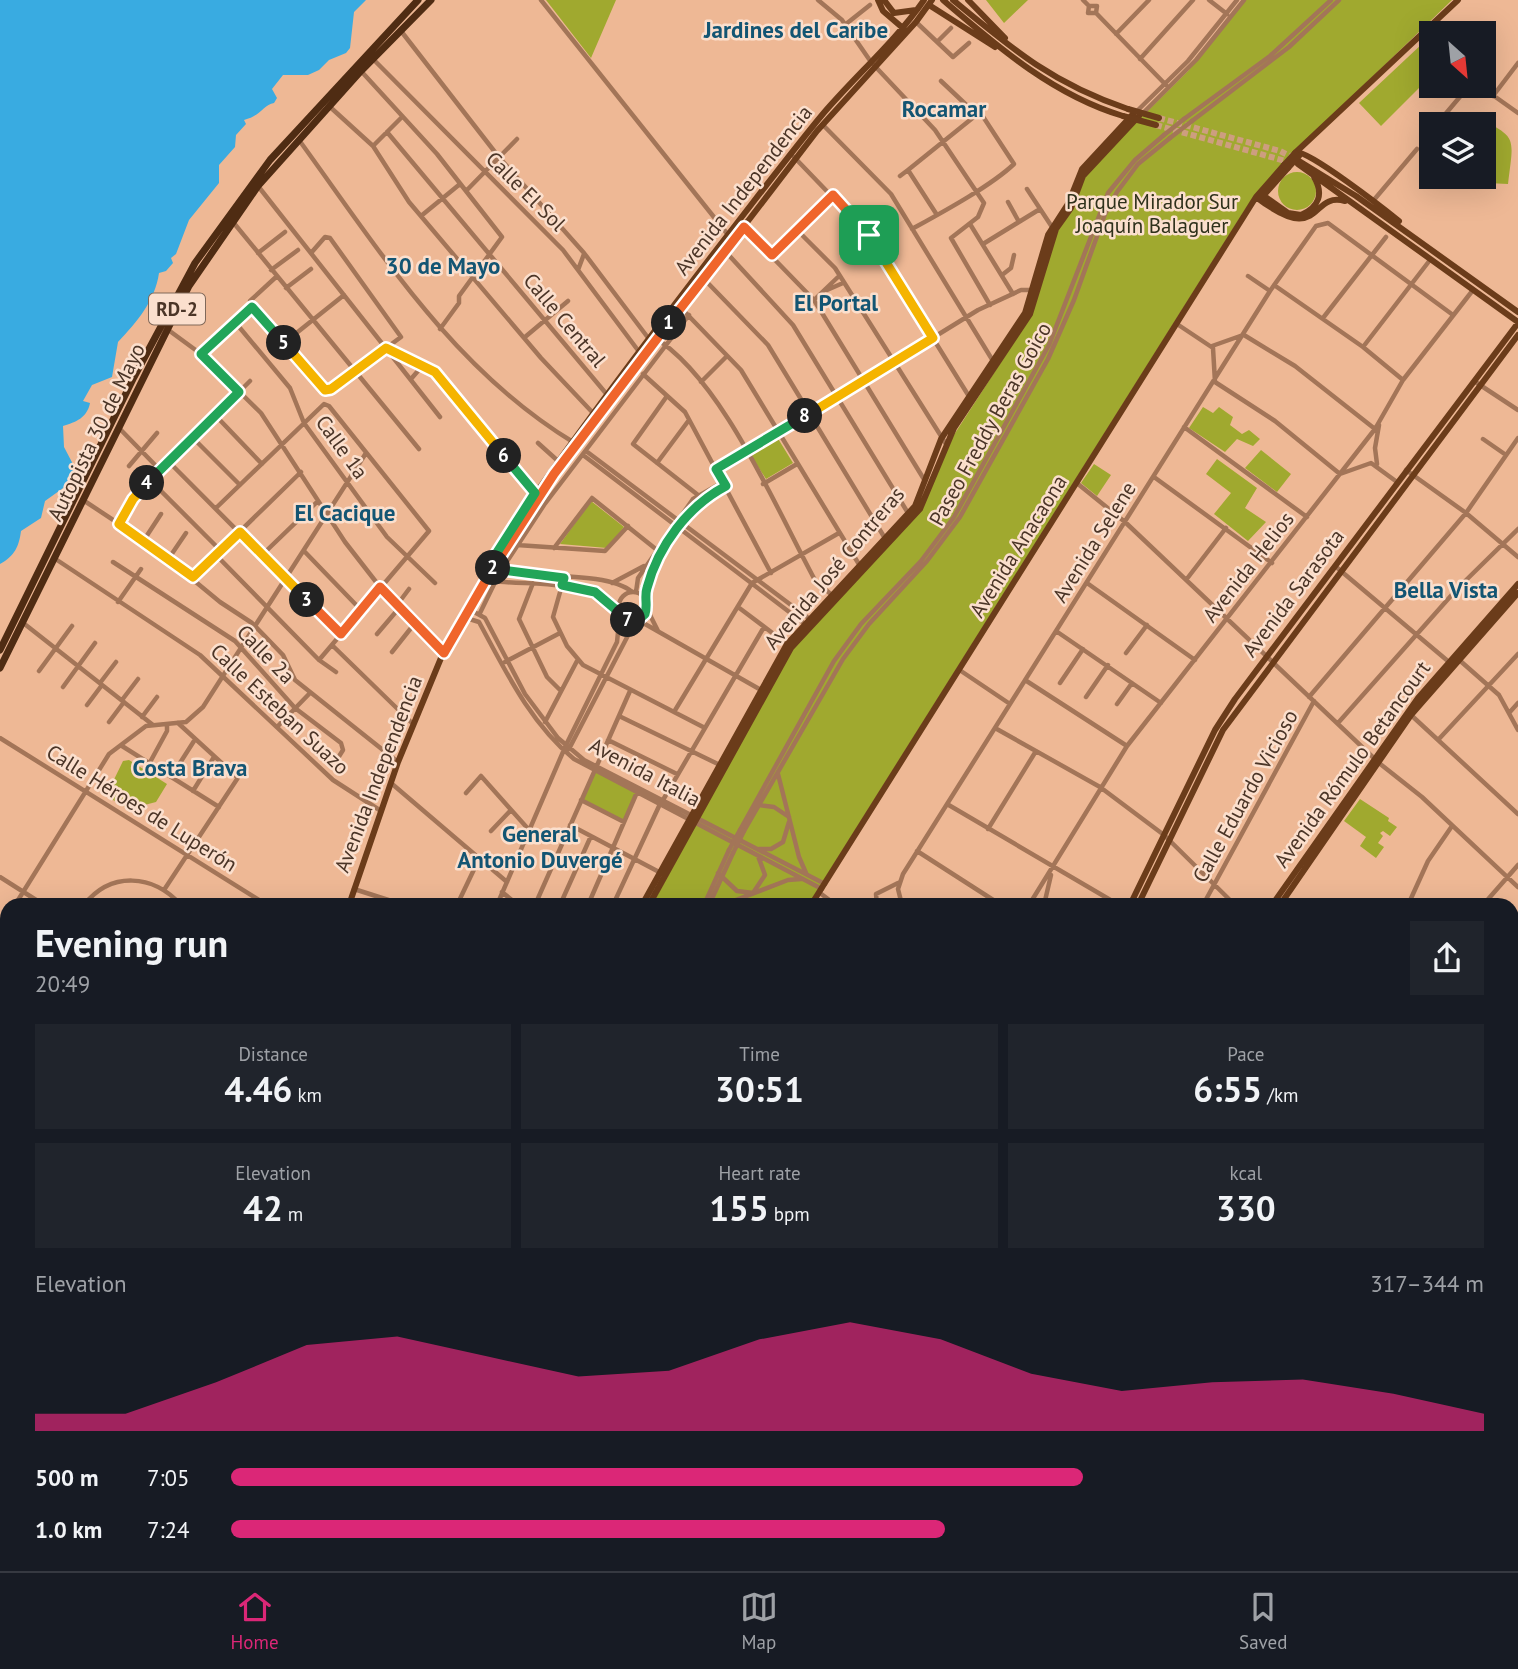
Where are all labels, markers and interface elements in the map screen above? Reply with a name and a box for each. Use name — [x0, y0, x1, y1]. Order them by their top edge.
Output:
district label: Jardines del Caribe — [703, 15, 888, 44]
north arrow — [1419, 21, 1496, 98]
map controls — [1419, 21, 1496, 189]
district label: Rocamar — [902, 94, 987, 123]
street label: Avenida Independencia — [668, 100, 818, 280]
button: layers — [1419, 112, 1496, 189]
street label: Calle El Sol — [480, 145, 572, 237]
park label: Parque Mirador Sur Joaquín Balaguer — [1066, 188, 1238, 239]
pin — [839, 205, 899, 265]
icon: arrive — [850, 216, 888, 254]
district label: 30 de Mayo — [386, 251, 500, 280]
street label: Calle Central — [518, 267, 612, 373]
district label: El Portal — [794, 288, 878, 317]
road number: RD-2 — [149, 294, 205, 324]
pin: 1 — [652, 306, 686, 340]
text: 1 — [663, 310, 674, 334]
street label: Paseo Freddy Beras Goico — [923, 318, 1057, 530]
pin: 5 — [266, 326, 302, 360]
text: 5 — [278, 330, 289, 354]
street label: Autopista 30 de Mayo — [41, 339, 151, 525]
pin: 8 — [788, 398, 822, 434]
text: 8 — [799, 403, 810, 427]
street label: Calle 1a — [310, 410, 374, 484]
pin: 6 — [486, 438, 522, 474]
text: 6 — [498, 443, 509, 467]
pin: 4 — [130, 466, 164, 500]
text: 4 — [141, 470, 152, 494]
street label: Avenida Anacaona — [963, 470, 1073, 622]
street label: Avenida Selene — [1046, 477, 1142, 607]
street label: Avenida José Contreras — [758, 481, 910, 655]
district label: El Cacique — [295, 498, 395, 527]
street label: Avenida Helios — [1196, 506, 1300, 628]
street label: Avenida Sarasota — [1236, 524, 1350, 662]
pin: 2 — [476, 550, 510, 586]
text: 2 — [487, 555, 498, 579]
district label: Bella Vista — [1394, 575, 1498, 604]
pin: 3 — [290, 582, 324, 618]
text: 3 — [301, 587, 312, 611]
pin: 7 — [610, 602, 646, 638]
text: 7 — [622, 607, 633, 631]
street label: Calle 2a — [231, 619, 301, 689]
street label: Calle Esteban Suazo — [205, 638, 355, 780]
street label: Avenida Rómulo Betancourt — [1268, 655, 1436, 873]
street label: Avenida Independencia — [328, 672, 428, 876]
street label: Calle Eduardo Vicioso — [1186, 705, 1304, 887]
street label: Avenida Italia — [585, 731, 705, 813]
street label: Calle Héroes de Luperón — [42, 738, 242, 878]
district label: Costa Brava — [133, 753, 247, 782]
district label: General Antonio Duvergé — [457, 819, 623, 874]
text: Evening run — [35, 918, 228, 967]
button: share — [1410, 921, 1484, 995]
text: 20:49 — [35, 969, 90, 998]
text: Distance — [238, 1042, 308, 1066]
text: Time — [739, 1042, 780, 1066]
text: Pace — [1227, 1042, 1264, 1066]
text: 4.46 — [224, 1066, 292, 1112]
text: 30:51 — [715, 1066, 804, 1112]
text: 6:55 — [1193, 1066, 1262, 1112]
text: km — [292, 1083, 322, 1107]
text: /km — [1262, 1083, 1298, 1107]
text: Elevation — [235, 1161, 311, 1185]
text: Heart rate — [718, 1161, 801, 1185]
text: kcal — [1230, 1161, 1262, 1185]
text: 42 — [243, 1185, 283, 1231]
text: 155 — [709, 1185, 769, 1231]
text: 330 — [1216, 1185, 1276, 1231]
text: m — [283, 1202, 303, 1226]
text: bpm — [769, 1202, 810, 1226]
text: Elevation — [35, 1269, 127, 1298]
text: 317–344 m — [1370, 1269, 1484, 1298]
text: 500 m — [35, 1463, 98, 1492]
text: 7:05 — [147, 1463, 190, 1492]
text: 1.0 km — [35, 1515, 102, 1544]
text: 7:24 — [147, 1515, 190, 1544]
tab: Home — [231, 1588, 279, 1654]
tab: Map — [740, 1588, 778, 1654]
tab: Saved — [1239, 1588, 1287, 1654]

